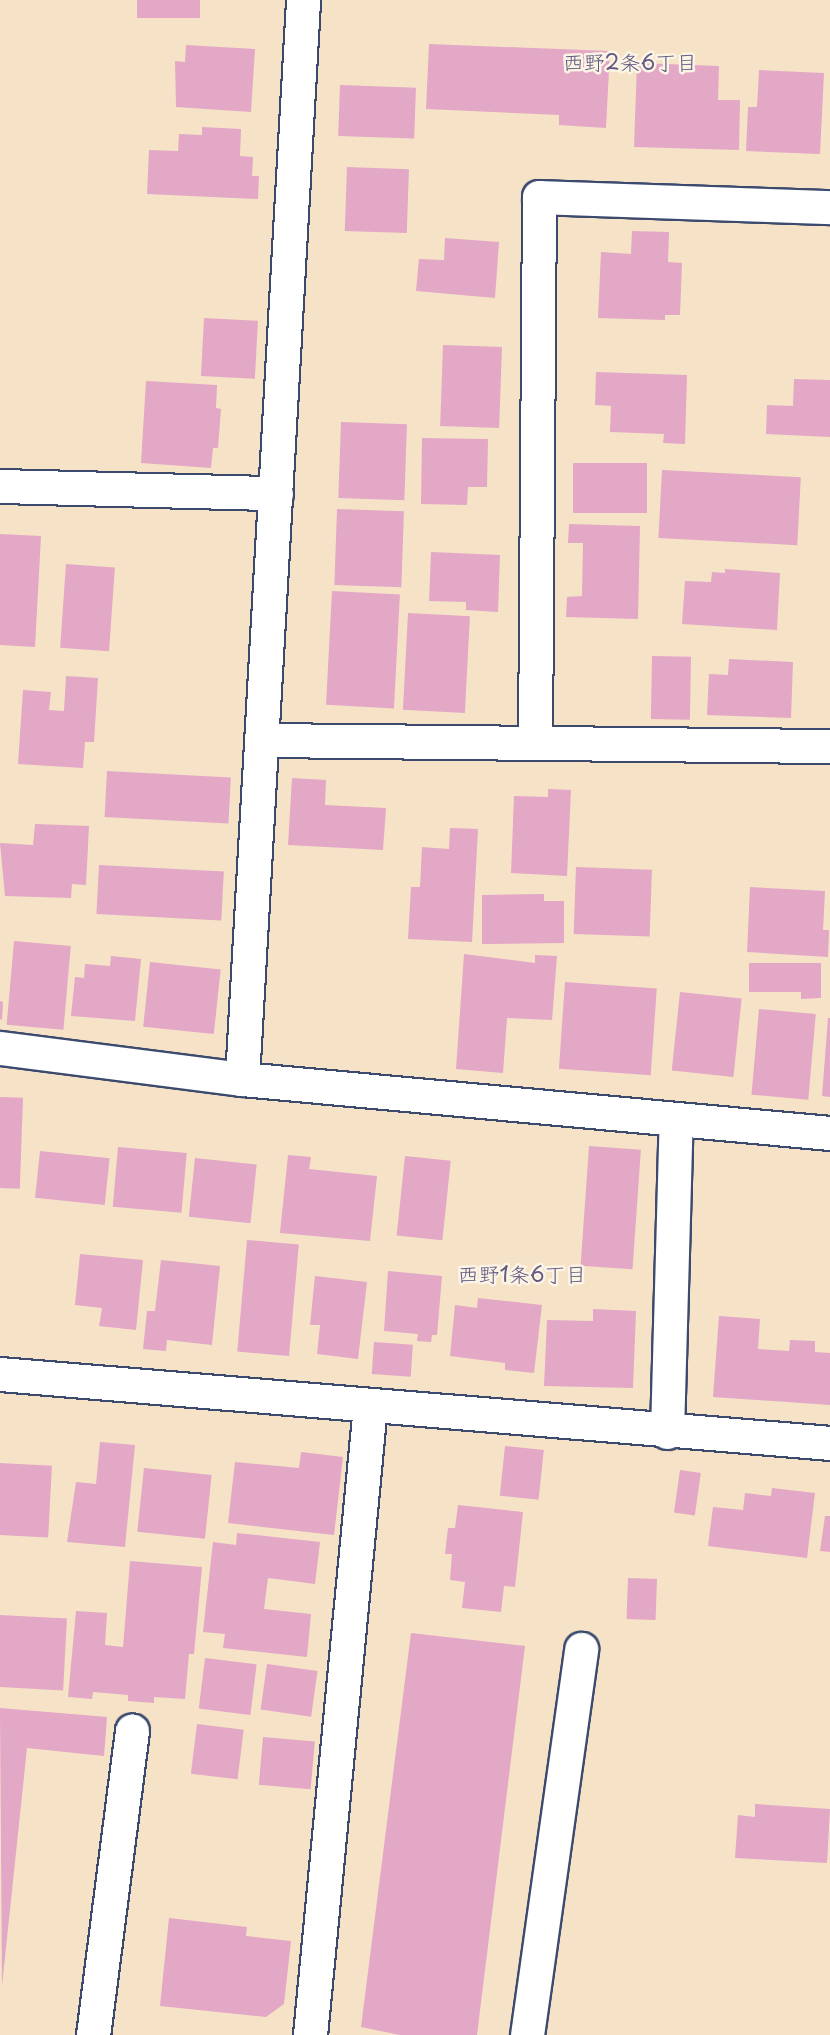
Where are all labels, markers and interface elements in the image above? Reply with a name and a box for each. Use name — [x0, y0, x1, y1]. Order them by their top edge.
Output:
district label: 西野2条6丁目 — [563, 48, 697, 74]
district label: 西野1条6丁目 — [457, 1260, 587, 1286]

